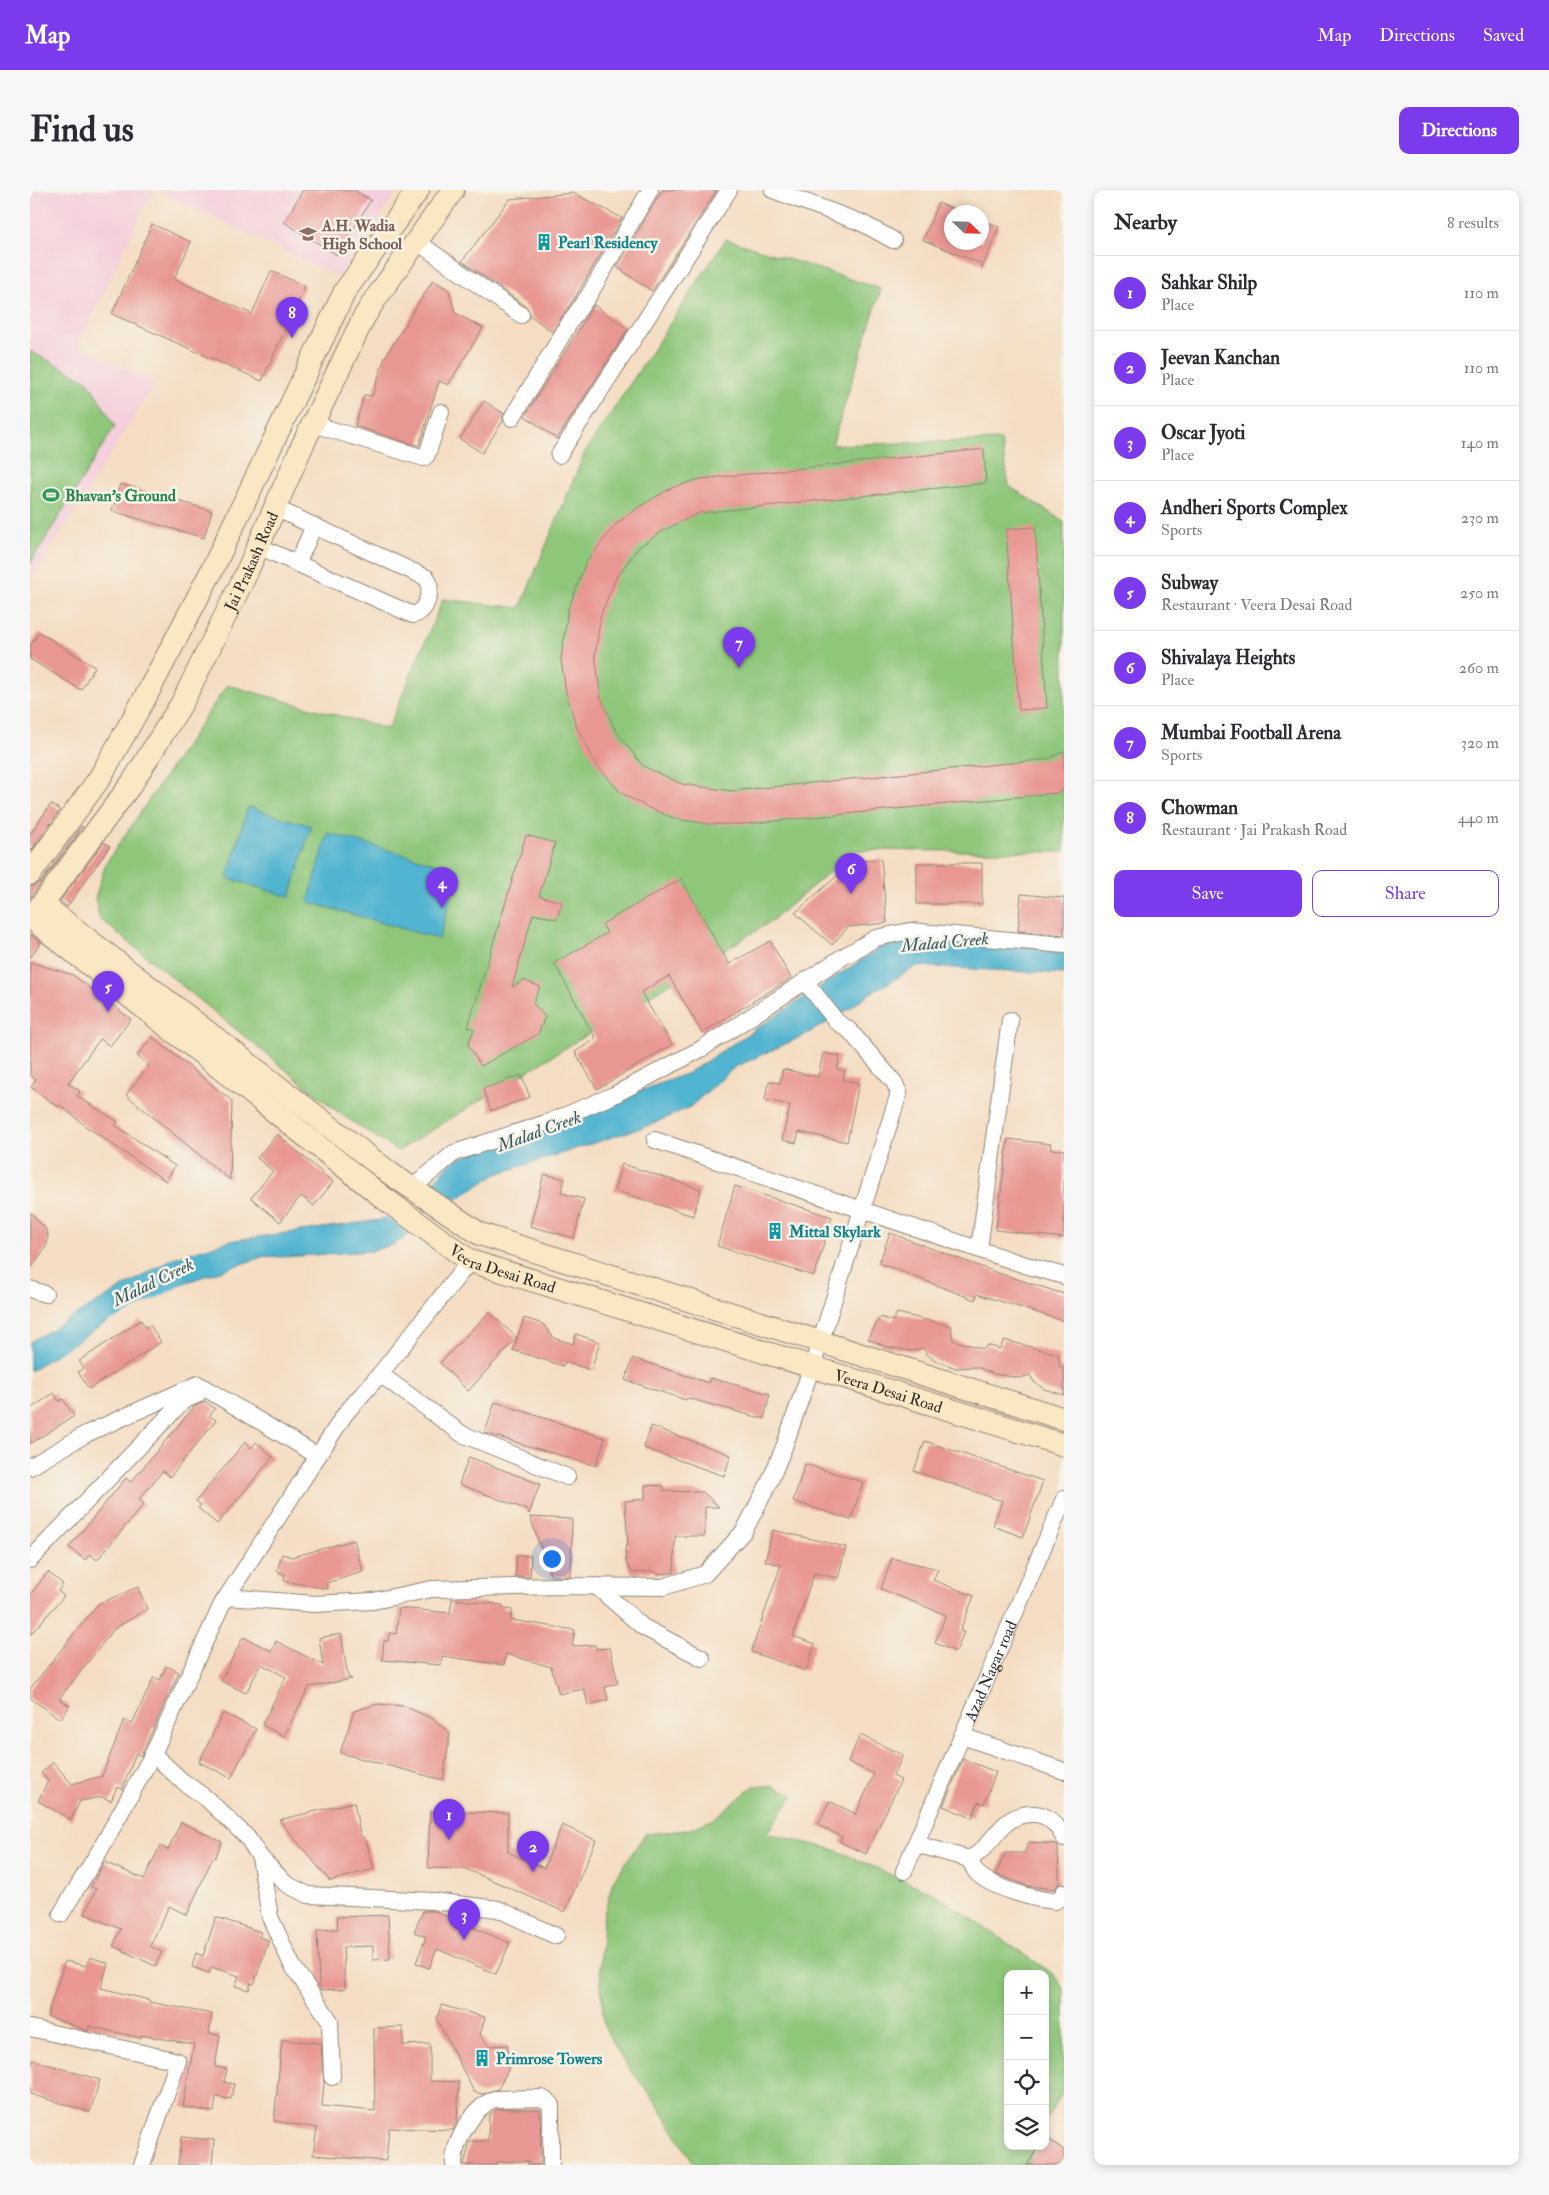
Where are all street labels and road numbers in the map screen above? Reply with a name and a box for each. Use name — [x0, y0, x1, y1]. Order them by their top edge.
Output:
street label: Jai Prakash Road — [220, 509, 283, 616]
street label: Veera Desai Road — [445, 1240, 558, 1298]
street label: Veera Desai Road — [832, 1365, 945, 1418]
street label: Azad Nagar road — [960, 1617, 1022, 1726]

